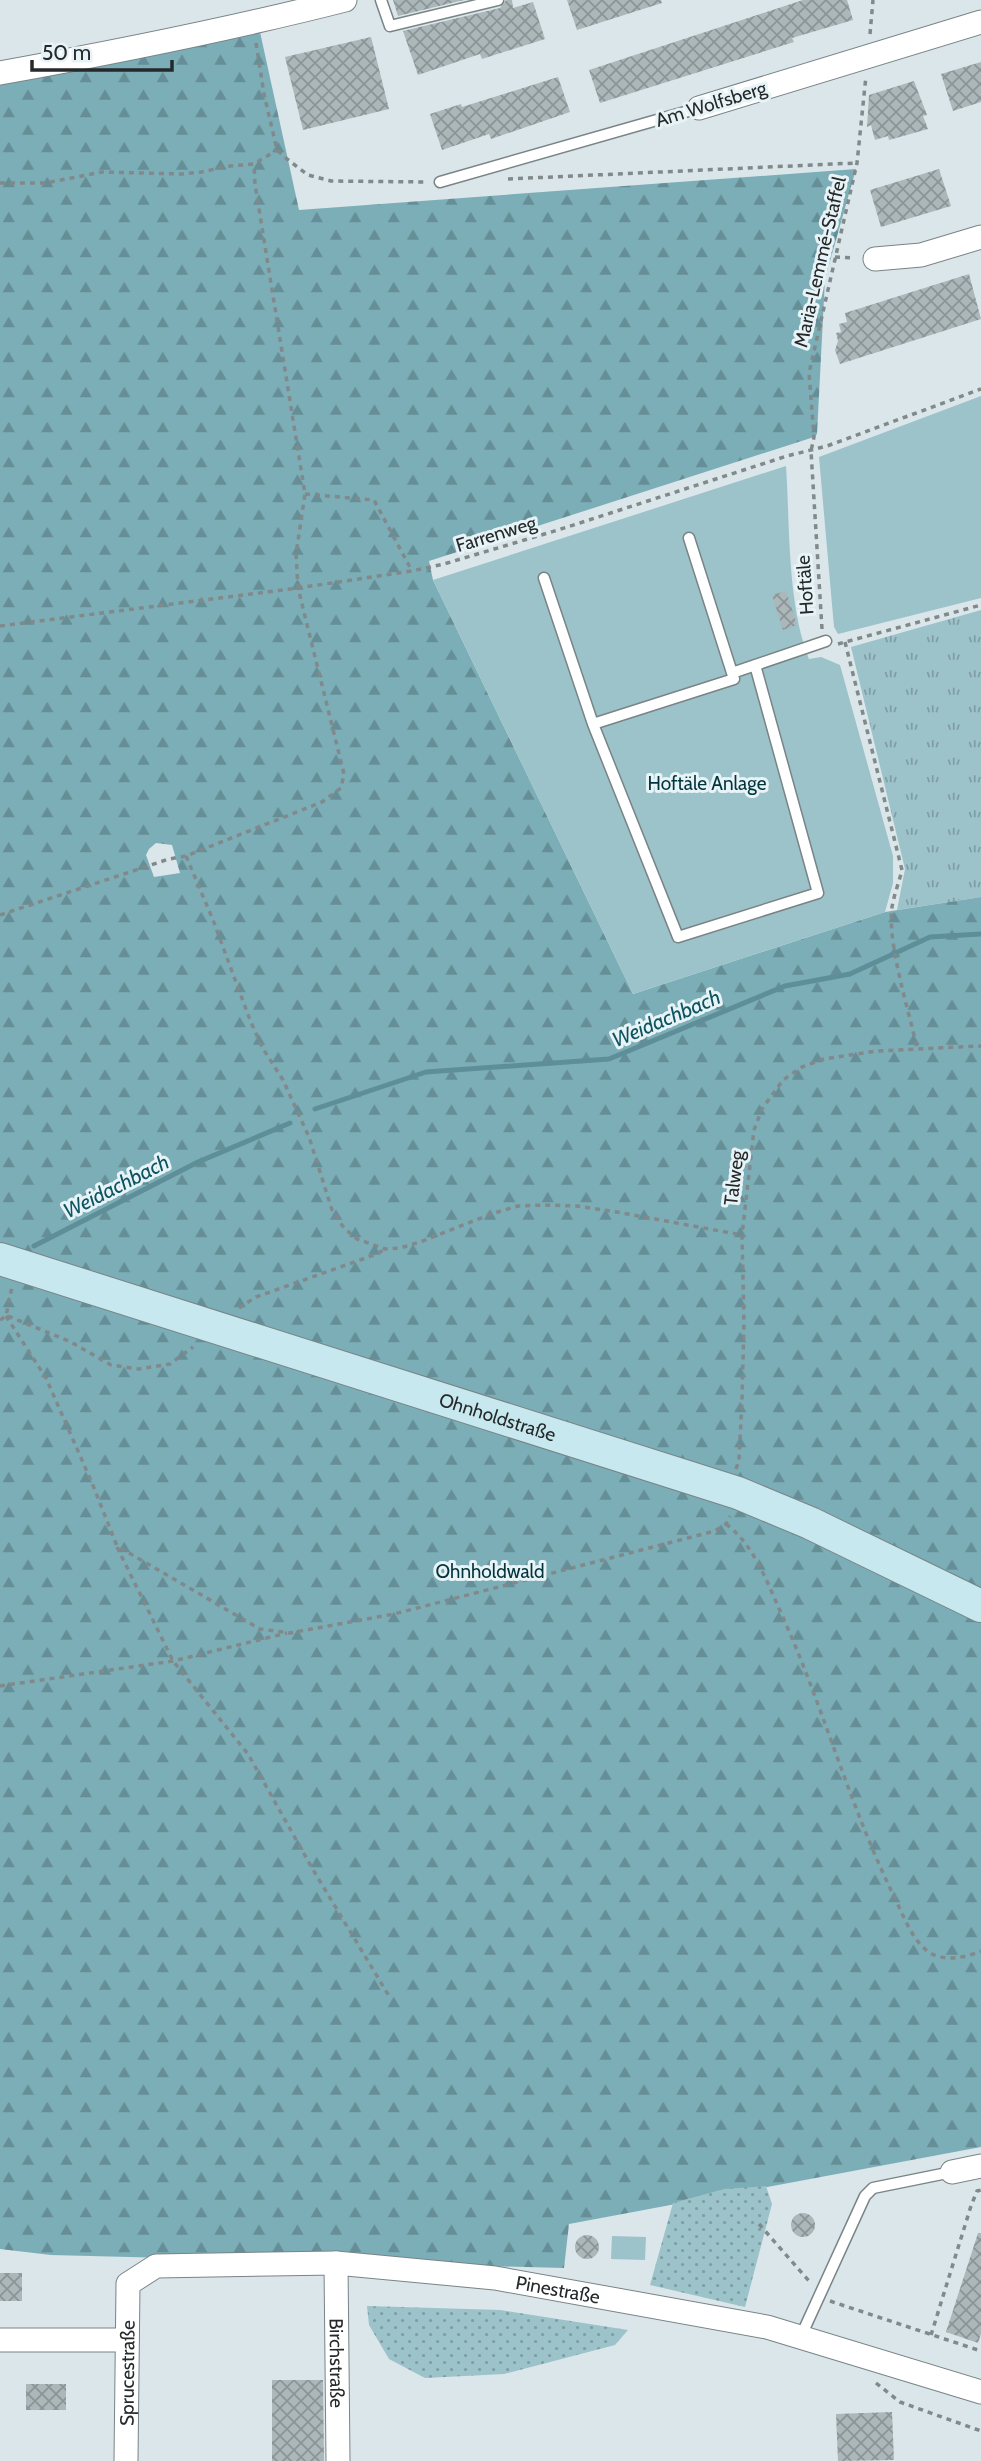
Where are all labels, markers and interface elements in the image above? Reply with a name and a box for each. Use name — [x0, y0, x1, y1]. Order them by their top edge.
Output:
scale bar — [32, 28, 172, 72]
text: 50 m — [42, 40, 91, 65]
street label: Am Wolfsberg — [653, 76, 770, 132]
street label: Maria-Lemmé-Staffel — [789, 174, 851, 350]
street label: Farrenweg — [453, 511, 539, 557]
street label: Hoftäle — [791, 554, 819, 615]
park label: Hoftäle Anlage — [648, 772, 767, 795]
water label: Weidachbach — [608, 984, 724, 1052]
water label: Weidachbach — [59, 1149, 173, 1223]
street label: Talweg — [719, 1149, 749, 1207]
street label: Ohnholdstraße — [436, 1388, 559, 1446]
park label: Ohnholdwald — [436, 1560, 544, 1583]
street label: Pinestraße — [514, 2270, 602, 2308]
street label: Birchstraße — [325, 2318, 349, 2408]
street label: Sprucestraße — [115, 2320, 139, 2426]

